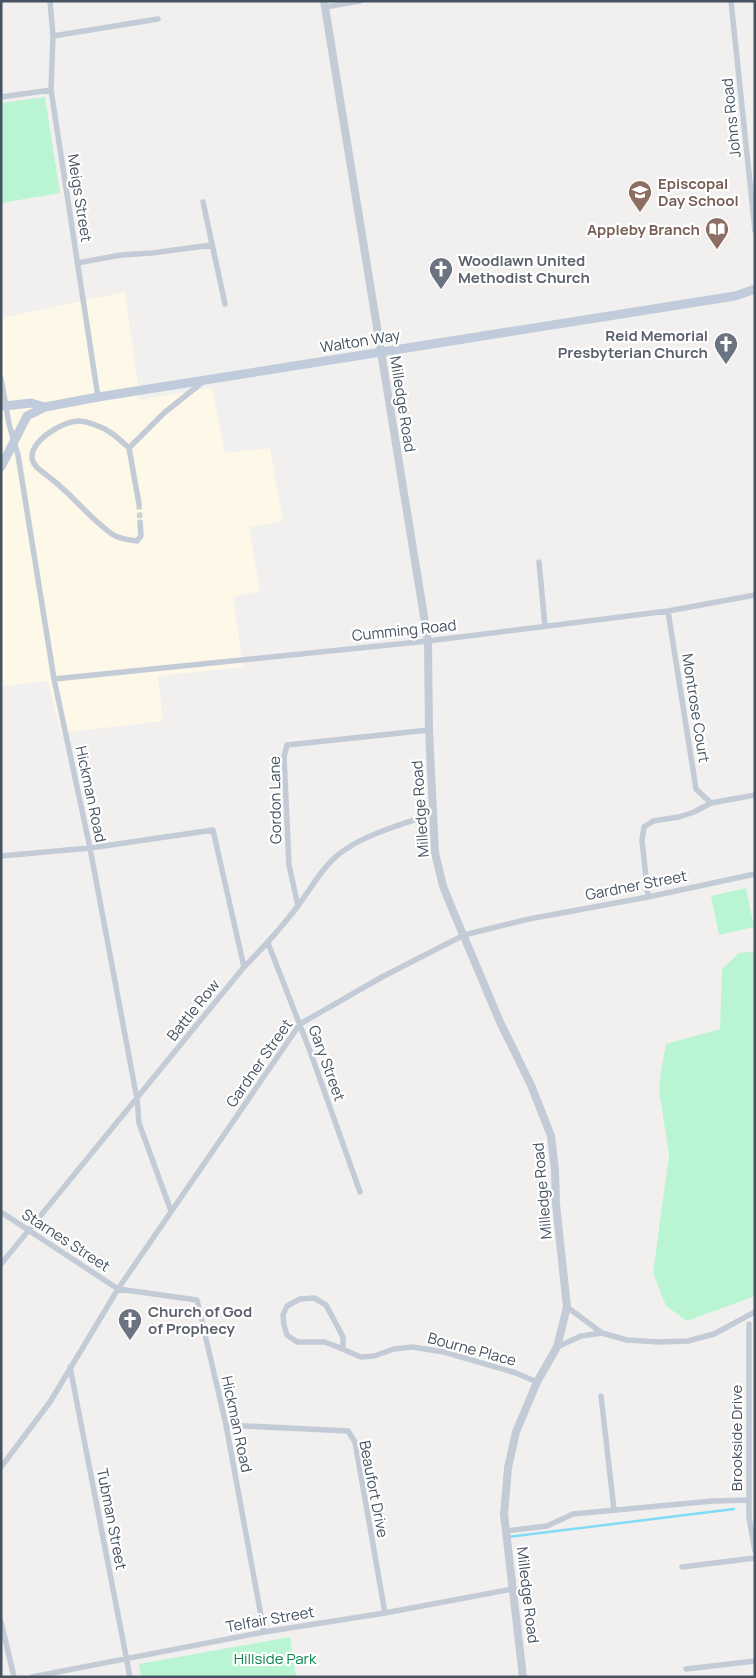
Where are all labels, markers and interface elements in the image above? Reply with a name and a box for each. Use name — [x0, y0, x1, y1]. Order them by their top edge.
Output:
street label: Johns Road — [716, 77, 746, 159]
street label: Meigs Street — [63, 153, 97, 243]
place label: Episcopal Day School — [658, 173, 739, 211]
school or university icon: Episcopal Day School — [627, 179, 653, 213]
library icon: Appleby Branch — [704, 216, 730, 250]
place label: Appleby Branch — [587, 219, 700, 240]
place label: Woodlawn United Methodist Church — [458, 250, 590, 288]
church icon: Woodlawn United Methodist Church — [428, 256, 454, 290]
street label: Walton Way — [318, 324, 402, 358]
place label: Reid Memorial Presbyterian Church — [558, 325, 708, 363]
church icon: Reid Memorial Presbyterian Church — [713, 331, 739, 365]
street label: Milledge Road — [385, 354, 421, 454]
street label: Cumming Road — [351, 614, 457, 646]
street label: Montrose Court — [677, 652, 715, 764]
street label: Hickman Road — [71, 744, 111, 844]
street label: Gordon Lane — [264, 756, 286, 844]
street label: Milledge Road — [406, 760, 434, 858]
street label: Gardner Street — [583, 865, 689, 905]
street label: Battle Row — [162, 974, 225, 1045]
street label: Gardner Street — [221, 1015, 297, 1111]
street label: Gary Street — [304, 1022, 350, 1104]
street label: Milledge Road — [527, 1142, 557, 1240]
street label: Starnes Street — [18, 1204, 114, 1276]
place label: Church of God of Prophecy — [148, 1301, 252, 1339]
church icon: Church of God of Prophecy — [117, 1307, 143, 1341]
street label: Bourne Place — [425, 1327, 519, 1371]
street label: Hickman Road — [217, 1374, 257, 1474]
street label: Brookside Drive — [726, 1384, 747, 1491]
street label: Beaufort Drive — [354, 1439, 394, 1540]
street label: Tubman Street — [92, 1466, 132, 1572]
street label: Milledge Road — [512, 1546, 544, 1644]
street label: Telfair Street — [224, 1601, 316, 1637]
park label: Hillside Park — [234, 1648, 317, 1669]

